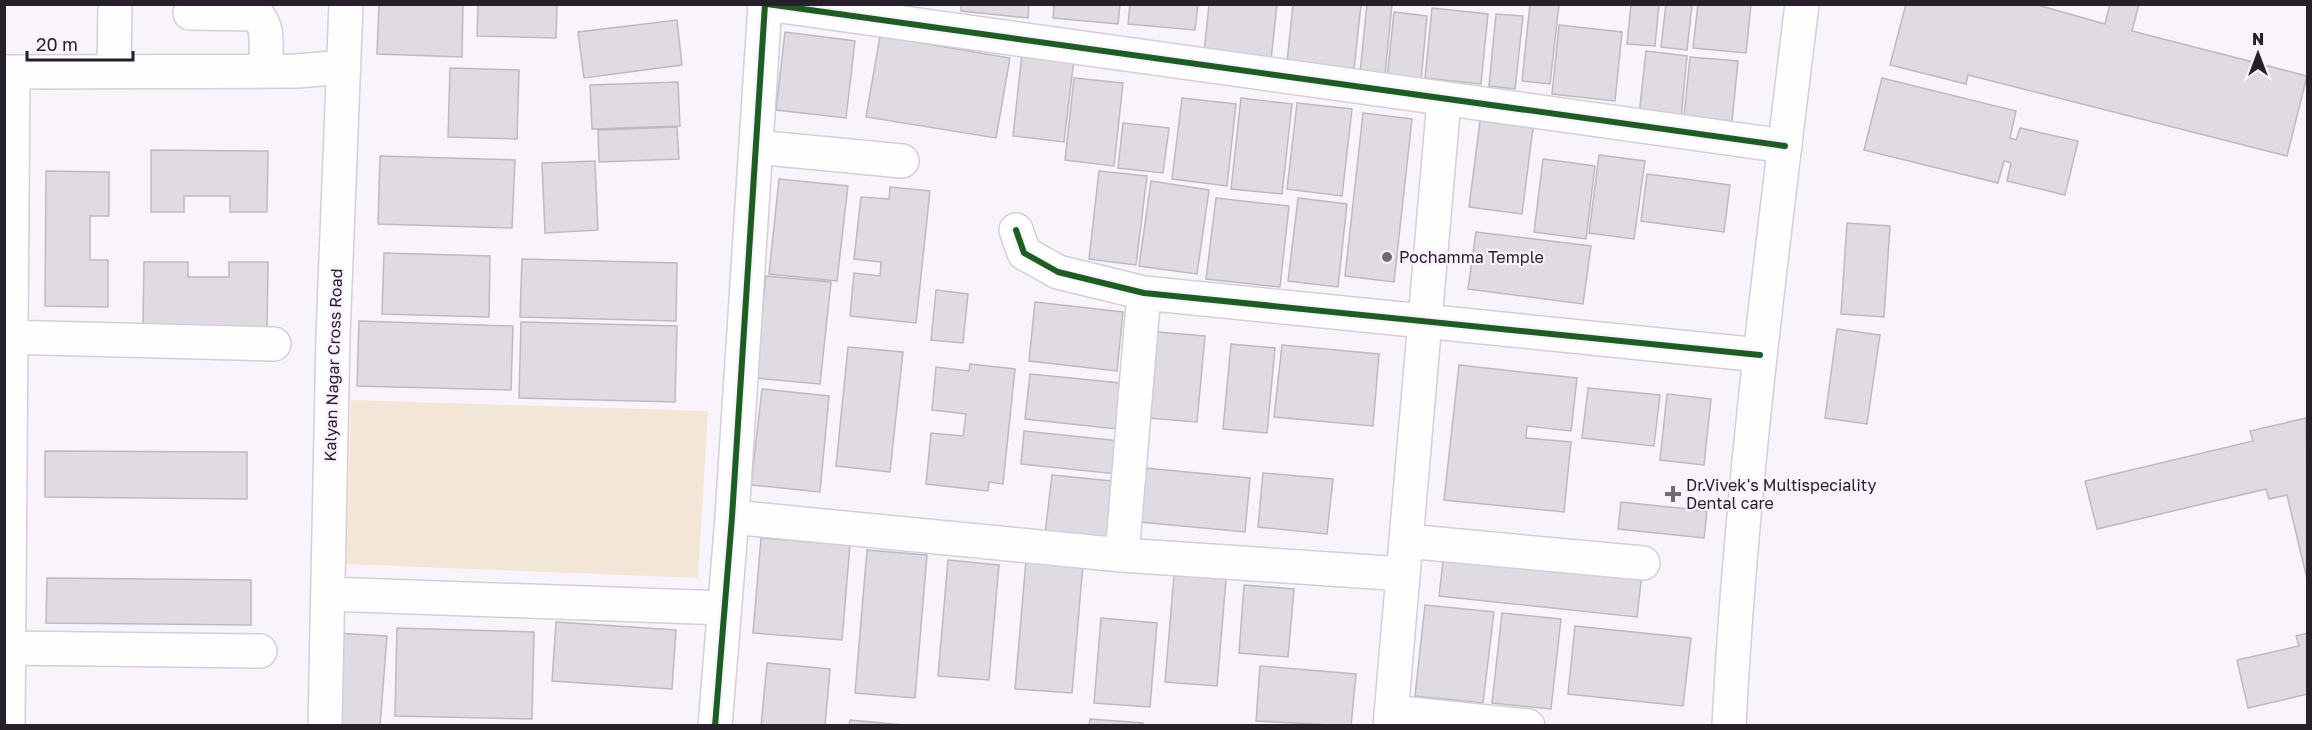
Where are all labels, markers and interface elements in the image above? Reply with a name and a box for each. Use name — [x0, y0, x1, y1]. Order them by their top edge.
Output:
scale bar — [27, 24, 134, 62]
north arrow — [2228, 24, 2288, 84]
text: N — [2252, 29, 2264, 49]
text: 20 m — [36, 33, 78, 55]
place label: Pochamma Temple — [1399, 247, 1544, 267]
marker: Pochamma Temple — [1380, 250, 1394, 264]
street label: Kalyan Nagar Cross Road — [320, 268, 346, 462]
place label: Dr.Vivek's Multispeciality Dental care — [1686, 475, 1876, 513]
marker: Dr.Vivek's Multispeciality Dental care — [1664, 485, 1682, 503]

